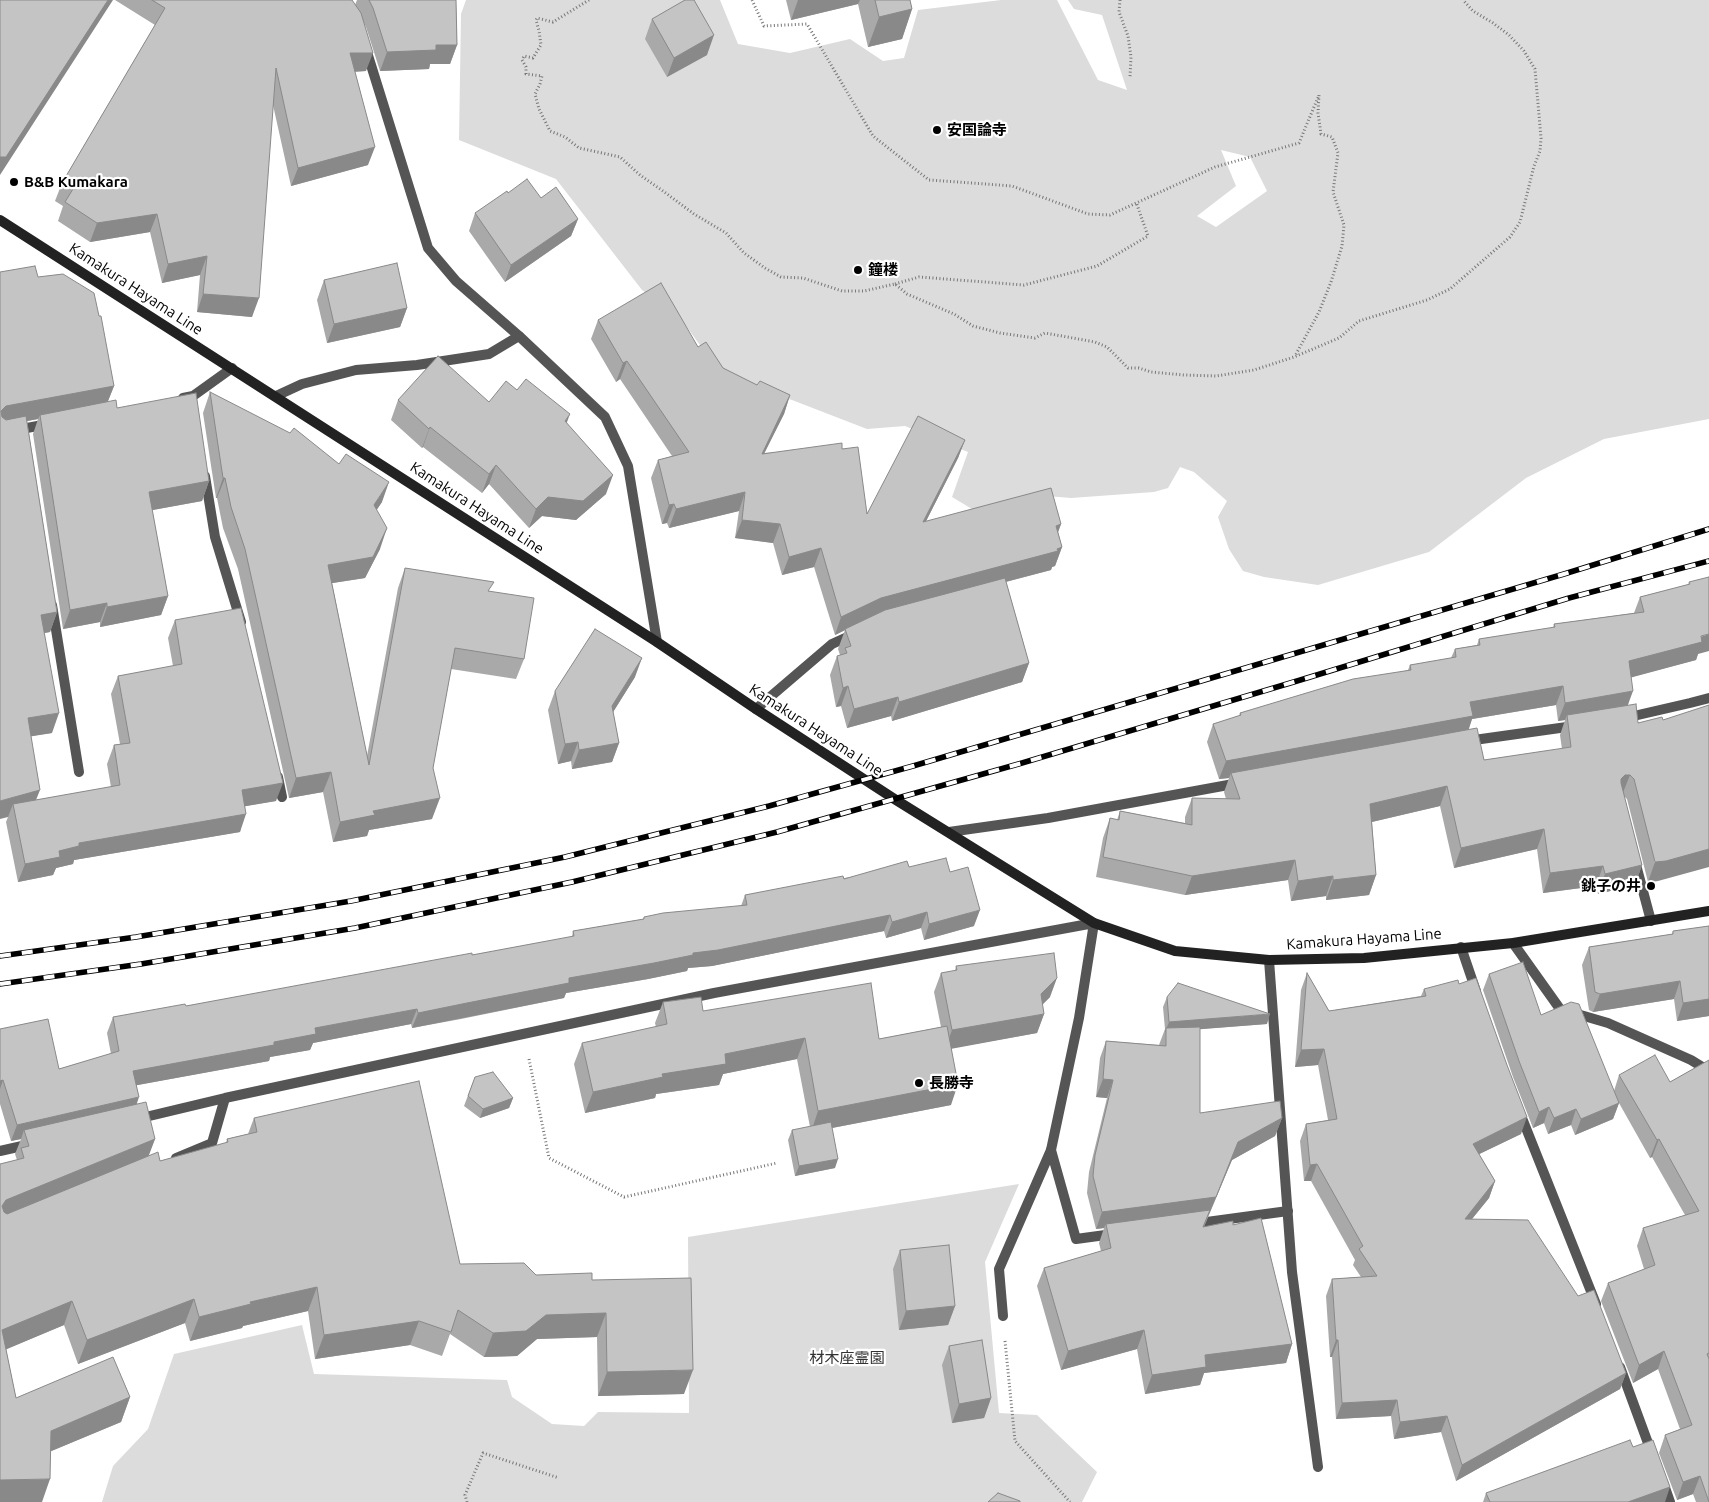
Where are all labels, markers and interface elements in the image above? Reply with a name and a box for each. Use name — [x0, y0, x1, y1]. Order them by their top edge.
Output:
place label: 安国論寺 — [947, 121, 1007, 139]
marker: 安国論寺 — [931, 124, 943, 136]
place label: B&B Kumakara — [24, 173, 128, 191]
marker: B&B Kumakara — [8, 176, 20, 188]
street label: Kamakura Hayama Line — [66, 239, 206, 339]
place label: 鐘楼 — [868, 261, 898, 279]
marker: 鐘楼 — [852, 264, 864, 276]
street label: Kamakura Hayama Line — [407, 458, 547, 558]
street label: Kamakura Hayama Line — [746, 680, 886, 780]
place label: 銚子の井 — [1581, 877, 1641, 895]
marker: 銚子の井 — [1645, 880, 1657, 892]
street label: Kamakura Hayama Line — [1286, 925, 1442, 953]
place label: 長勝寺 — [929, 1074, 974, 1092]
marker: 長勝寺 — [913, 1077, 925, 1089]
park label: 材木座霊園 — [810, 1349, 884, 1367]

